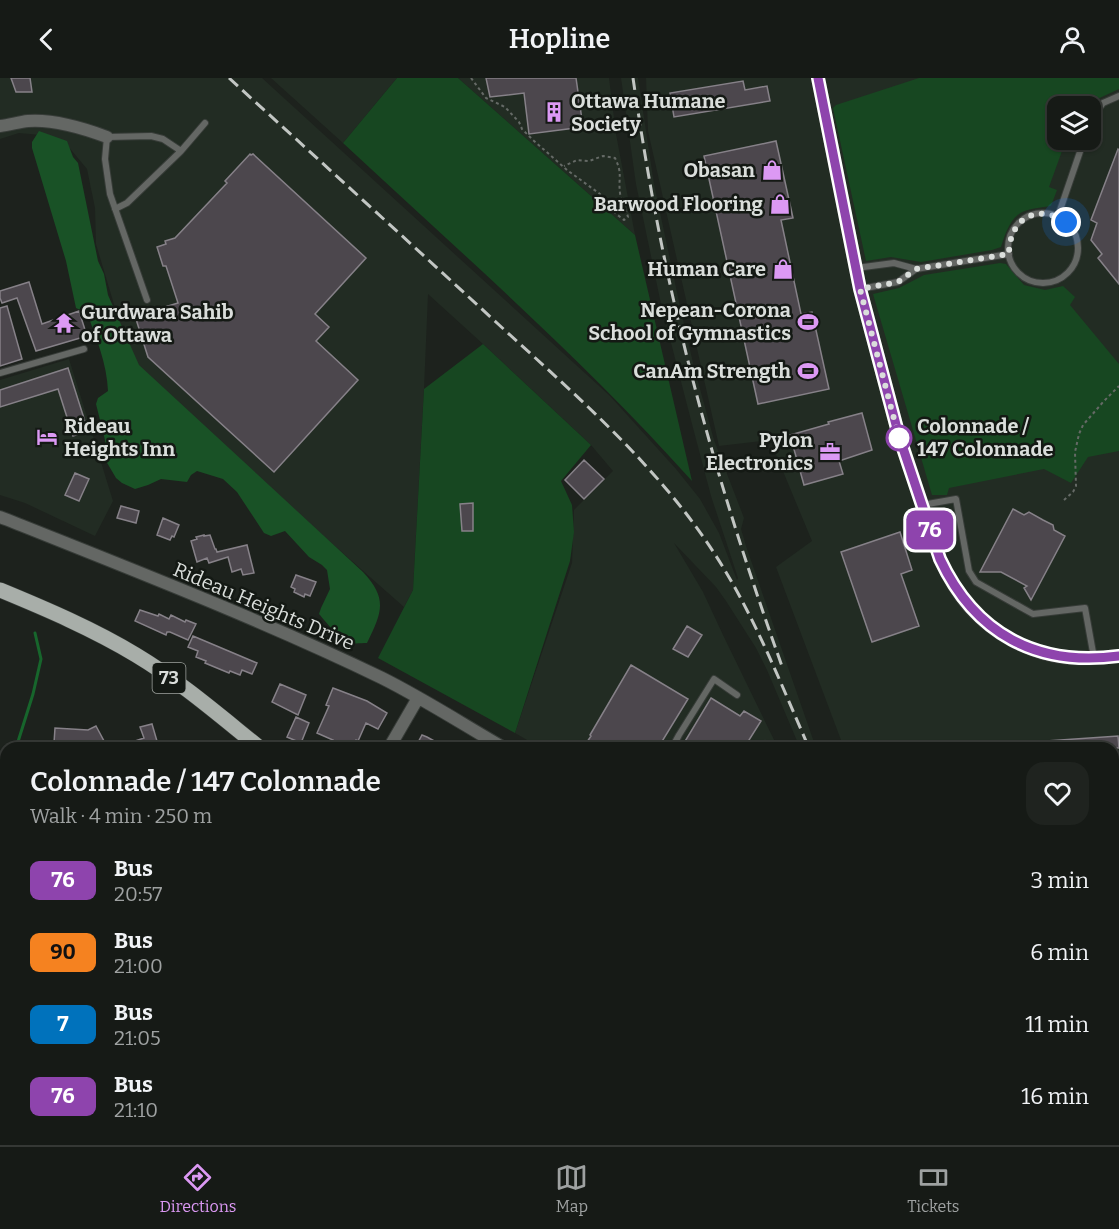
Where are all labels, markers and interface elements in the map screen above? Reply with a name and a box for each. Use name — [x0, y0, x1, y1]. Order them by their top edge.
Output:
icon: back — [30, 23, 63, 56]
text: Hopline — [509, 23, 610, 55]
icon: person — [1056, 23, 1089, 56]
place label: Ottawa Humane Society — [571, 89, 726, 136]
map controls — [1047, 96, 1101, 150]
button: layers — [1047, 96, 1101, 150]
building icon: Ottawa Humane Society — [542, 100, 566, 124]
place label: Obasan — [683, 158, 755, 182]
shop icon: Obasan — [760, 158, 784, 182]
place label: Barwood Flooring — [594, 192, 764, 216]
shop icon: Barwood Flooring — [768, 192, 792, 216]
your location — [1051, 207, 1081, 237]
place label: Human Care — [647, 257, 766, 281]
shop icon: Human Care — [771, 257, 795, 281]
place label: Nepean-Corona School of Gymnastics — [588, 298, 791, 345]
place label: Gurdwara Sahib of Ottawa — [81, 300, 234, 347]
sports icon: Nepean-Corona School of Gymnastics — [796, 310, 820, 334]
temple icon: Gurdwara Sahib of Ottawa — [52, 311, 76, 335]
place label: CanAm Strength — [633, 359, 791, 383]
sports icon: CanAm Strength — [796, 359, 820, 383]
place label: Rideau Heights Inn — [64, 414, 175, 461]
place label: Colonnade / 147 Colonnade — [917, 414, 1053, 461]
hotel icon: Rideau Heights Inn — [35, 425, 59, 449]
marker: Colonnade / 147 Colonnade — [886, 425, 912, 451]
place label: Pylon Electronics — [706, 428, 813, 475]
office icon: Pylon Electronics — [818, 440, 842, 464]
line badge: 76 — [903, 510, 957, 550]
text: 76 — [918, 517, 942, 543]
street label: Rideau Heights Drive — [170, 557, 358, 655]
road number: 73 — [152, 663, 186, 693]
button: heart — [1026, 762, 1089, 825]
text: Colonnade / 147 Colonnade — [30, 765, 381, 798]
text: Walk · 4 min · 250 m — [30, 804, 212, 828]
text: Bus — [114, 855, 153, 882]
text: 76 — [51, 867, 75, 893]
text: 3 min — [1031, 867, 1089, 894]
text: 20:57 — [114, 882, 162, 906]
text: Bus — [114, 927, 153, 954]
text: 90 — [50, 939, 76, 965]
text: 6 min — [1030, 939, 1089, 966]
text: 21:00 — [114, 954, 163, 978]
text: Bus — [114, 999, 153, 1026]
text: 7 — [57, 1011, 69, 1037]
text: 11 min — [1025, 1011, 1089, 1038]
text: 21:05 — [114, 1026, 161, 1050]
text: Bus — [114, 1071, 153, 1098]
text: 76 — [51, 1083, 75, 1109]
text: 16 min — [1021, 1083, 1089, 1110]
text: 21:10 — [114, 1098, 158, 1122]
tab: Directions — [159, 1161, 236, 1216]
tab: Map — [555, 1161, 588, 1216]
tab: Tickets — [907, 1161, 960, 1216]

